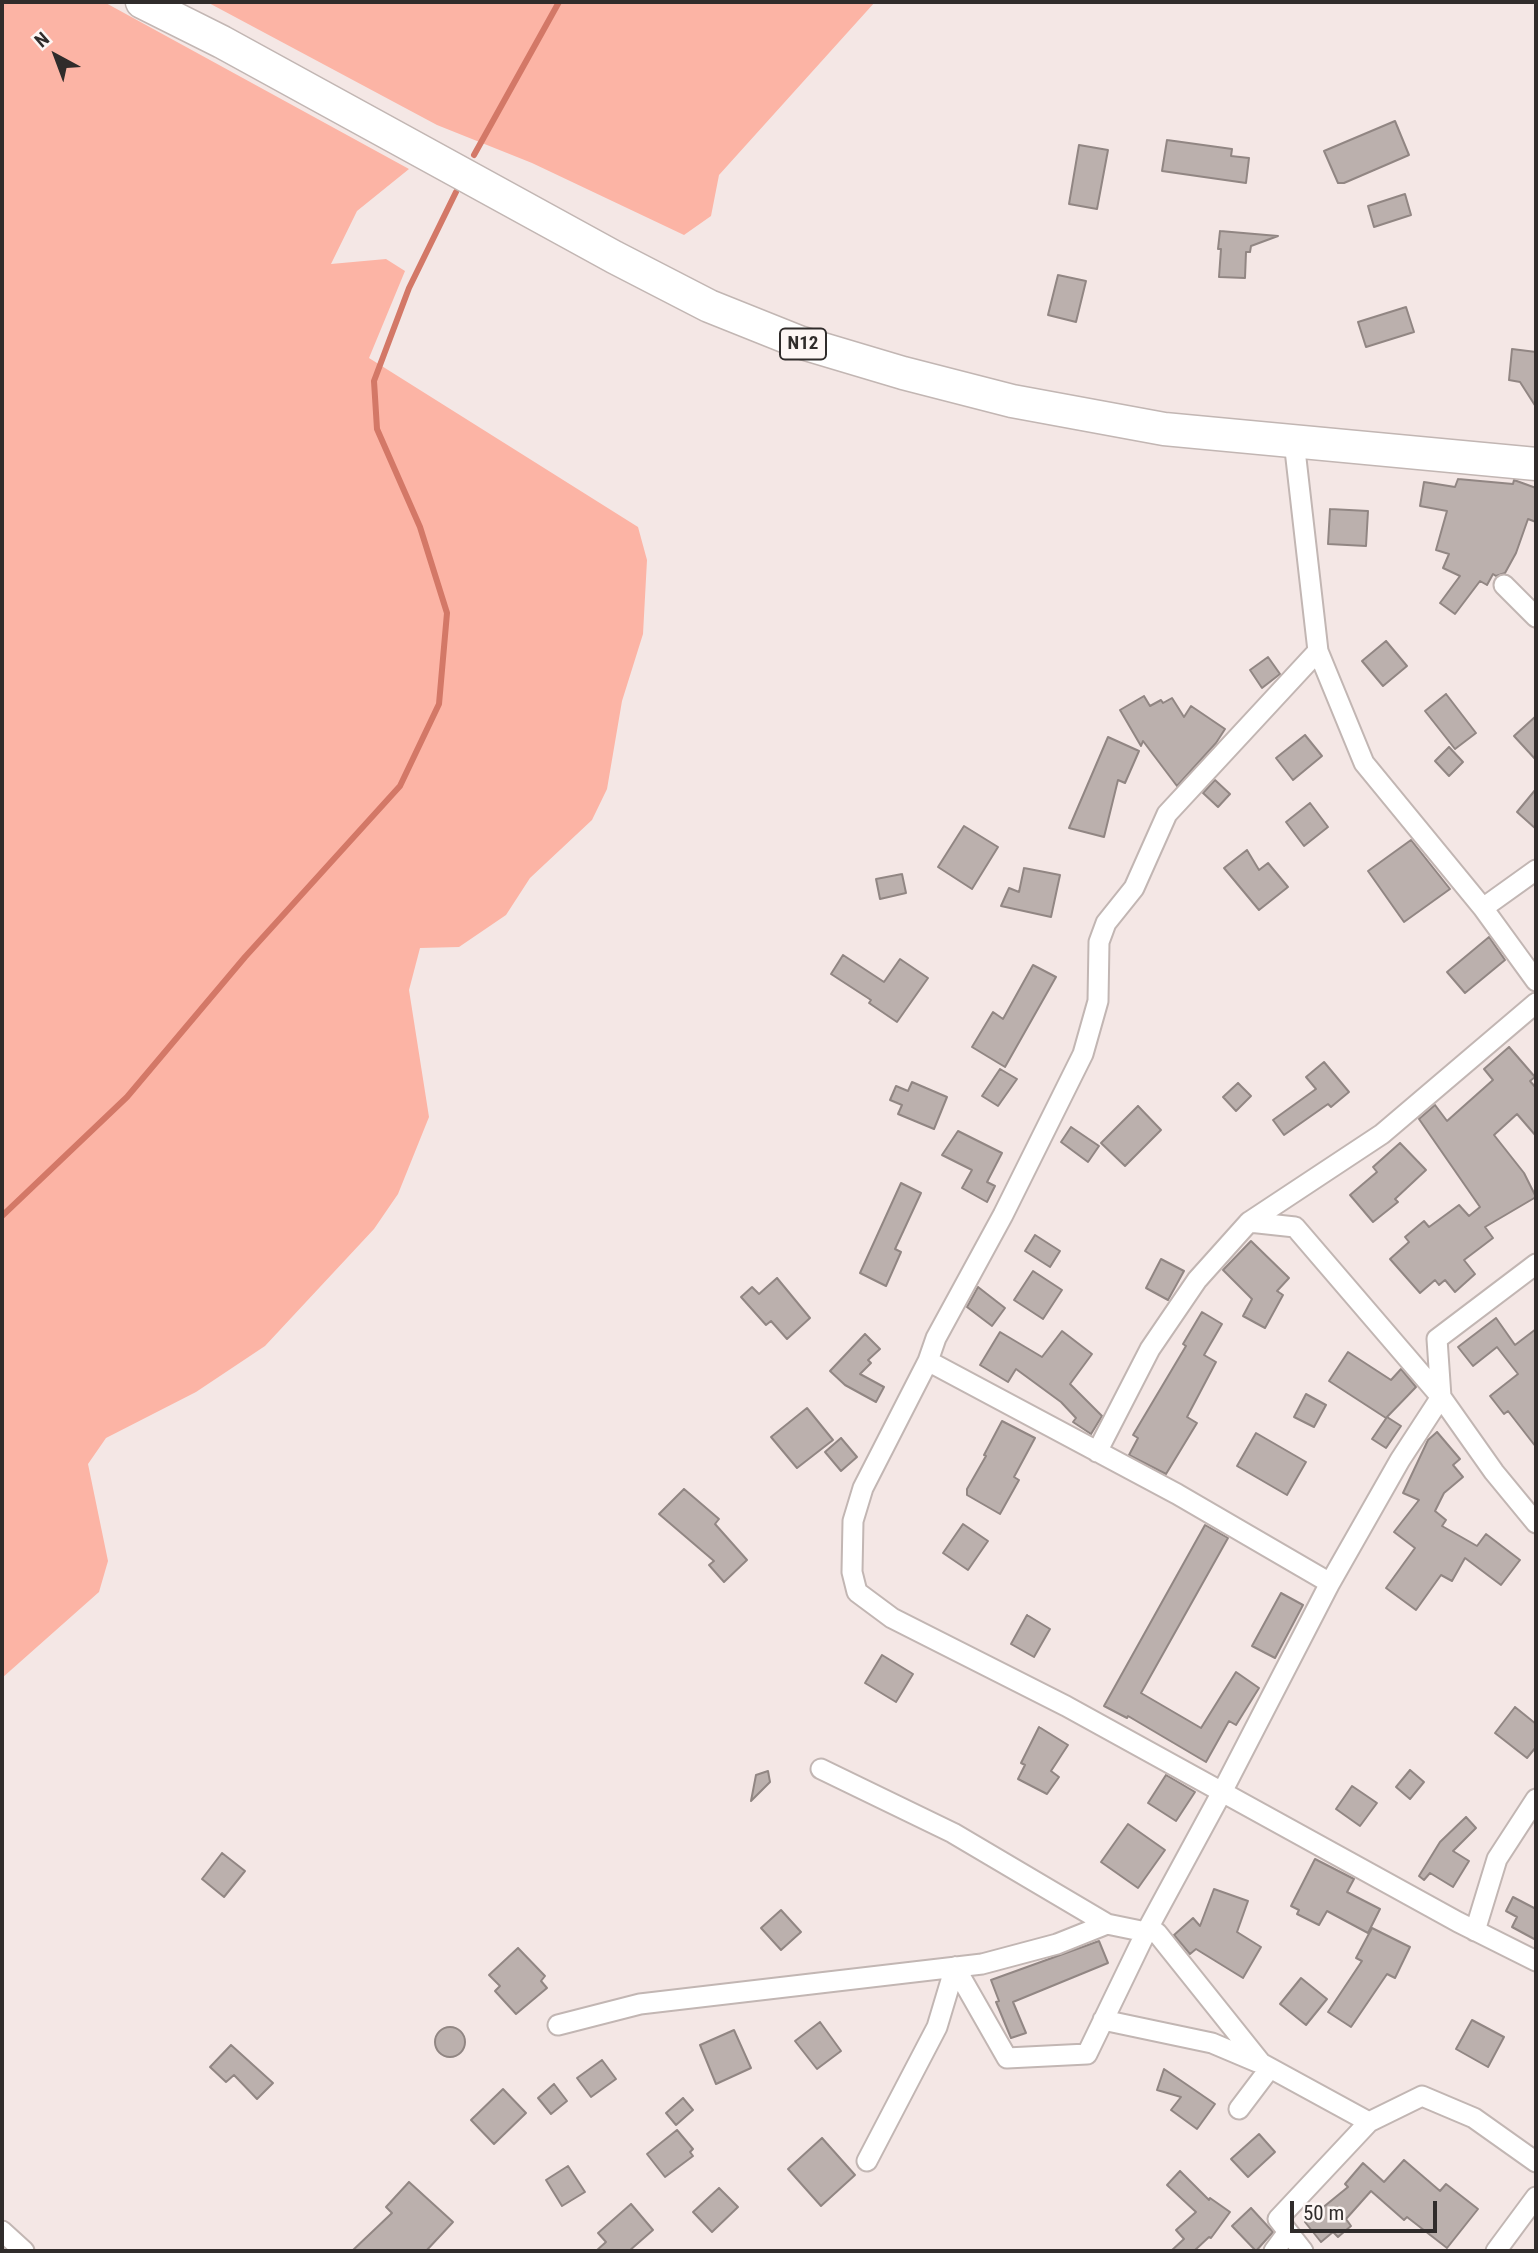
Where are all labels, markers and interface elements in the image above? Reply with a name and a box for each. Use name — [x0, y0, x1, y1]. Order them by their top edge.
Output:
north arrow — [21, 21, 91, 91]
text: N — [30, 27, 54, 52]
road number: N12 — [780, 328, 826, 360]
scale bar — [1293, 2186, 1440, 2230]
text: 50 m — [1303, 2201, 1344, 2225]

